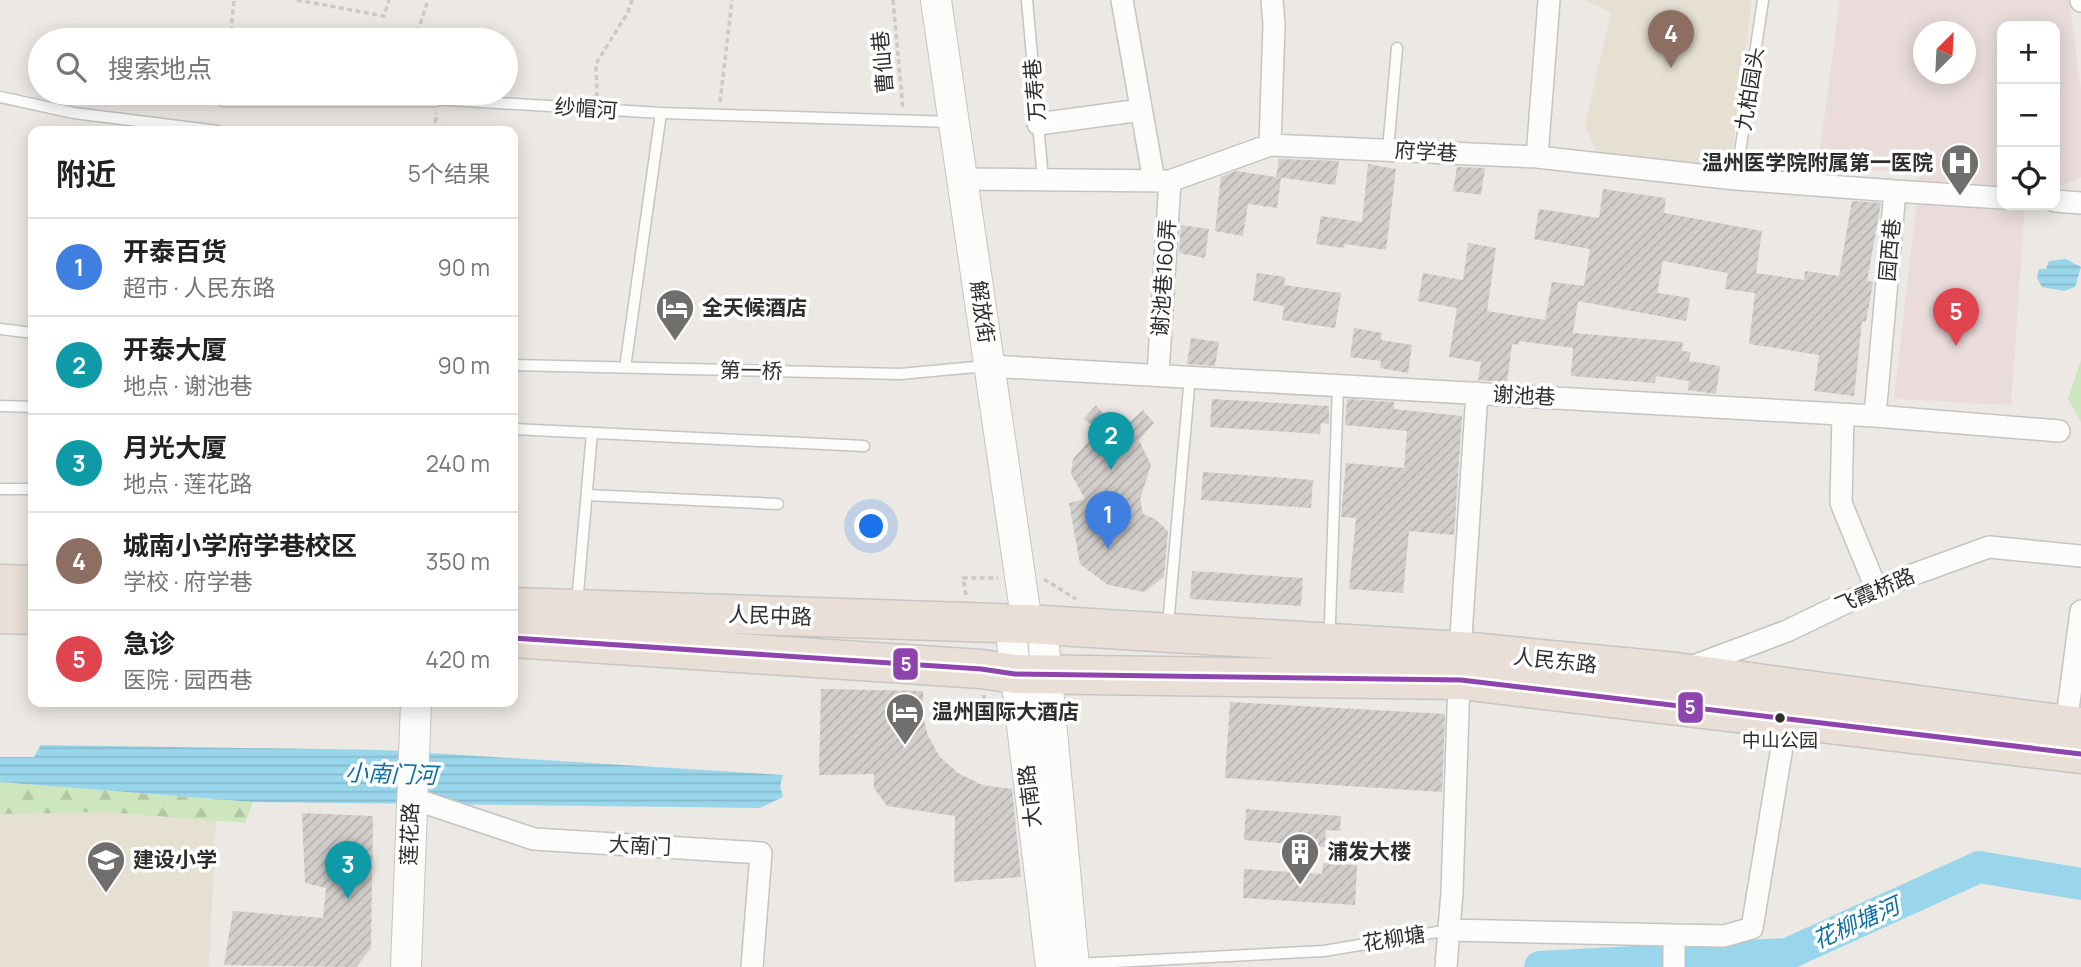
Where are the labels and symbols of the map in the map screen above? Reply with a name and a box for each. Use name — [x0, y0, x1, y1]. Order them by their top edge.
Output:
pin: 4 — [1648, 10, 1694, 68]
north arrow — [1913, 21, 1976, 84]
street label: 曹仙巷 — [865, 29, 899, 95]
street label: 九柏园头 — [1729, 45, 1769, 133]
street label: 万寿巷 — [1017, 57, 1051, 123]
street label: 纱帽河 — [554, 92, 618, 124]
street label: 府学巷 — [1394, 135, 1458, 167]
hospital icon: 温州医学院附属第一医院 — [1939, 142, 1981, 197]
place label: 温州医学院附属第一医院 — [1702, 148, 1933, 176]
street label: 园西巷 — [1872, 217, 1906, 283]
street label: 谢池巷160弄 — [1145, 218, 1181, 338]
street label: 解放街 — [965, 279, 1001, 345]
hotel icon: 全天候酒店 — [654, 287, 696, 342]
pin: 5 — [1933, 288, 1979, 346]
place label: 全天候酒店 — [702, 293, 807, 321]
street label: 第一桥 — [719, 355, 783, 385]
street label: 谢池巷 — [1492, 379, 1556, 411]
pin: 2 — [1088, 412, 1134, 470]
pin: 1 — [1085, 491, 1131, 549]
your location — [854, 509, 888, 543]
street label: 飞霞桥路 — [1830, 561, 1919, 619]
street label: 人民中路 — [728, 600, 812, 630]
street label: 人民东路 — [1512, 642, 1598, 678]
line badge: 5 — [892, 647, 919, 681]
text: 5 — [900, 651, 912, 677]
hotel icon: 温州国际大酒店 — [884, 691, 926, 746]
line badge: 5 — [1677, 691, 1704, 724]
text: 5 — [1684, 694, 1696, 720]
place label: 温州国际大酒店 — [932, 697, 1079, 725]
marker: 中山公园 — [1773, 711, 1787, 725]
place label: 中山公园 — [1742, 727, 1818, 753]
water label: 小南门河 — [345, 755, 442, 791]
street label: 大南路 — [1011, 763, 1047, 829]
street label: 莲花路 — [394, 802, 424, 866]
street label: 大南门 — [608, 829, 672, 861]
building icon: 浦发大楼 — [1279, 831, 1321, 886]
place label: 浦发大楼 — [1327, 837, 1411, 865]
school or university icon: 建设小学 — [85, 839, 127, 894]
pin: 3 — [325, 841, 371, 899]
place label: 建设小学 — [133, 845, 217, 873]
water label: 花柳塘河 — [1807, 887, 1908, 955]
street label: 花柳塘 — [1361, 919, 1427, 957]

